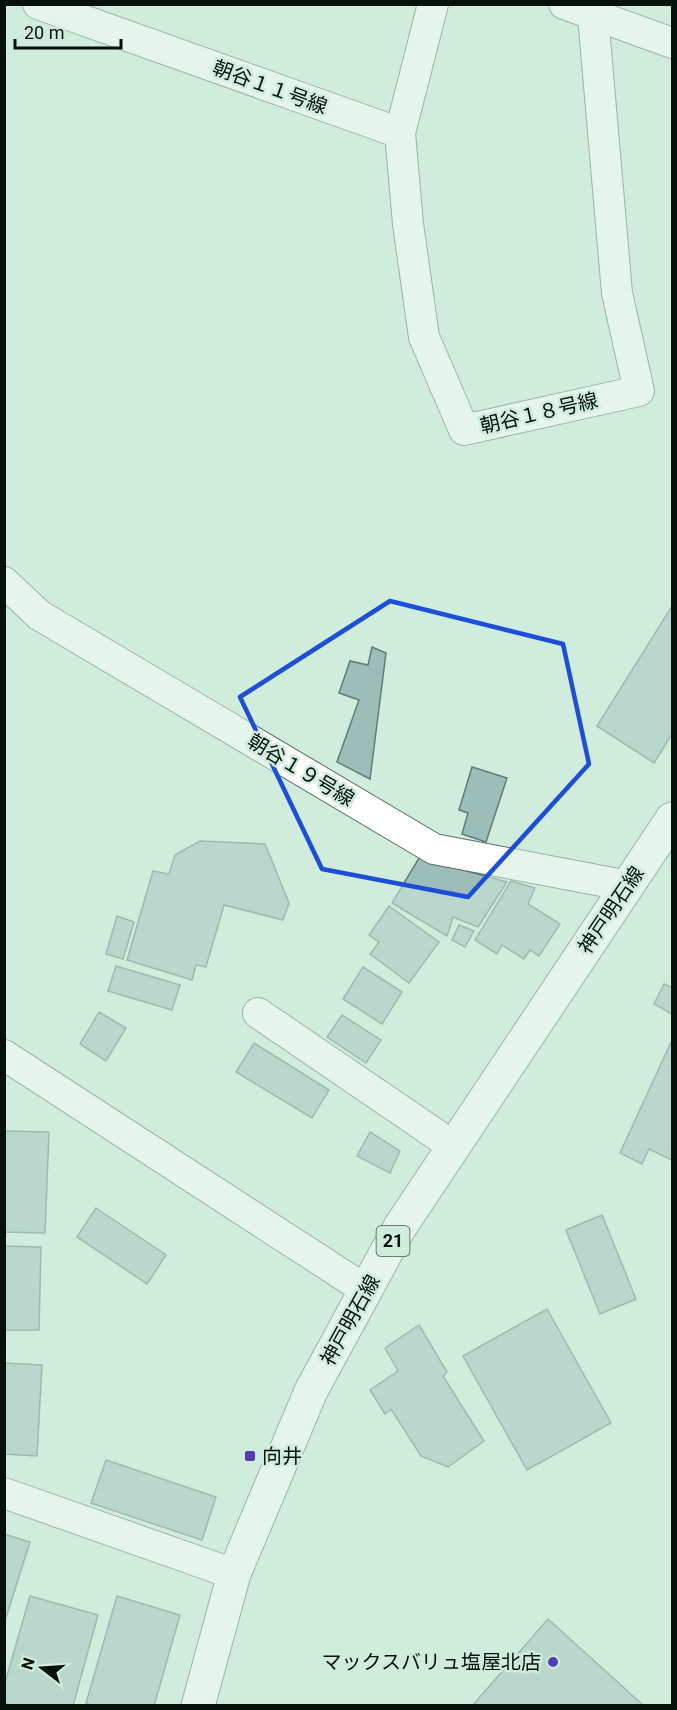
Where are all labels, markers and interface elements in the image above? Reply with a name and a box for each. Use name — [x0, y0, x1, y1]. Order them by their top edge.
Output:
scale bar — [15, 12, 122, 50]
text: 20 m — [24, 22, 64, 43]
street label: 朝谷１１号線 — [210, 55, 330, 119]
street label: 朝谷１８号線 — [478, 388, 600, 438]
street label: 朝谷１９号線 — [243, 729, 359, 811]
street label: 神戸明石線 — [573, 862, 649, 958]
road number: 21 — [376, 1226, 410, 1256]
street label: 神戸明石線 — [315, 1270, 385, 1370]
place label: 向井 — [262, 1444, 302, 1468]
marker: 向井 — [243, 1449, 257, 1463]
north arrow — [12, 1638, 72, 1698]
place label: マックスバリュ塩屋北店 — [322, 1650, 541, 1674]
marker: マックスバリュ塩屋北店 — [546, 1655, 560, 1669]
text: N — [17, 1656, 39, 1672]

